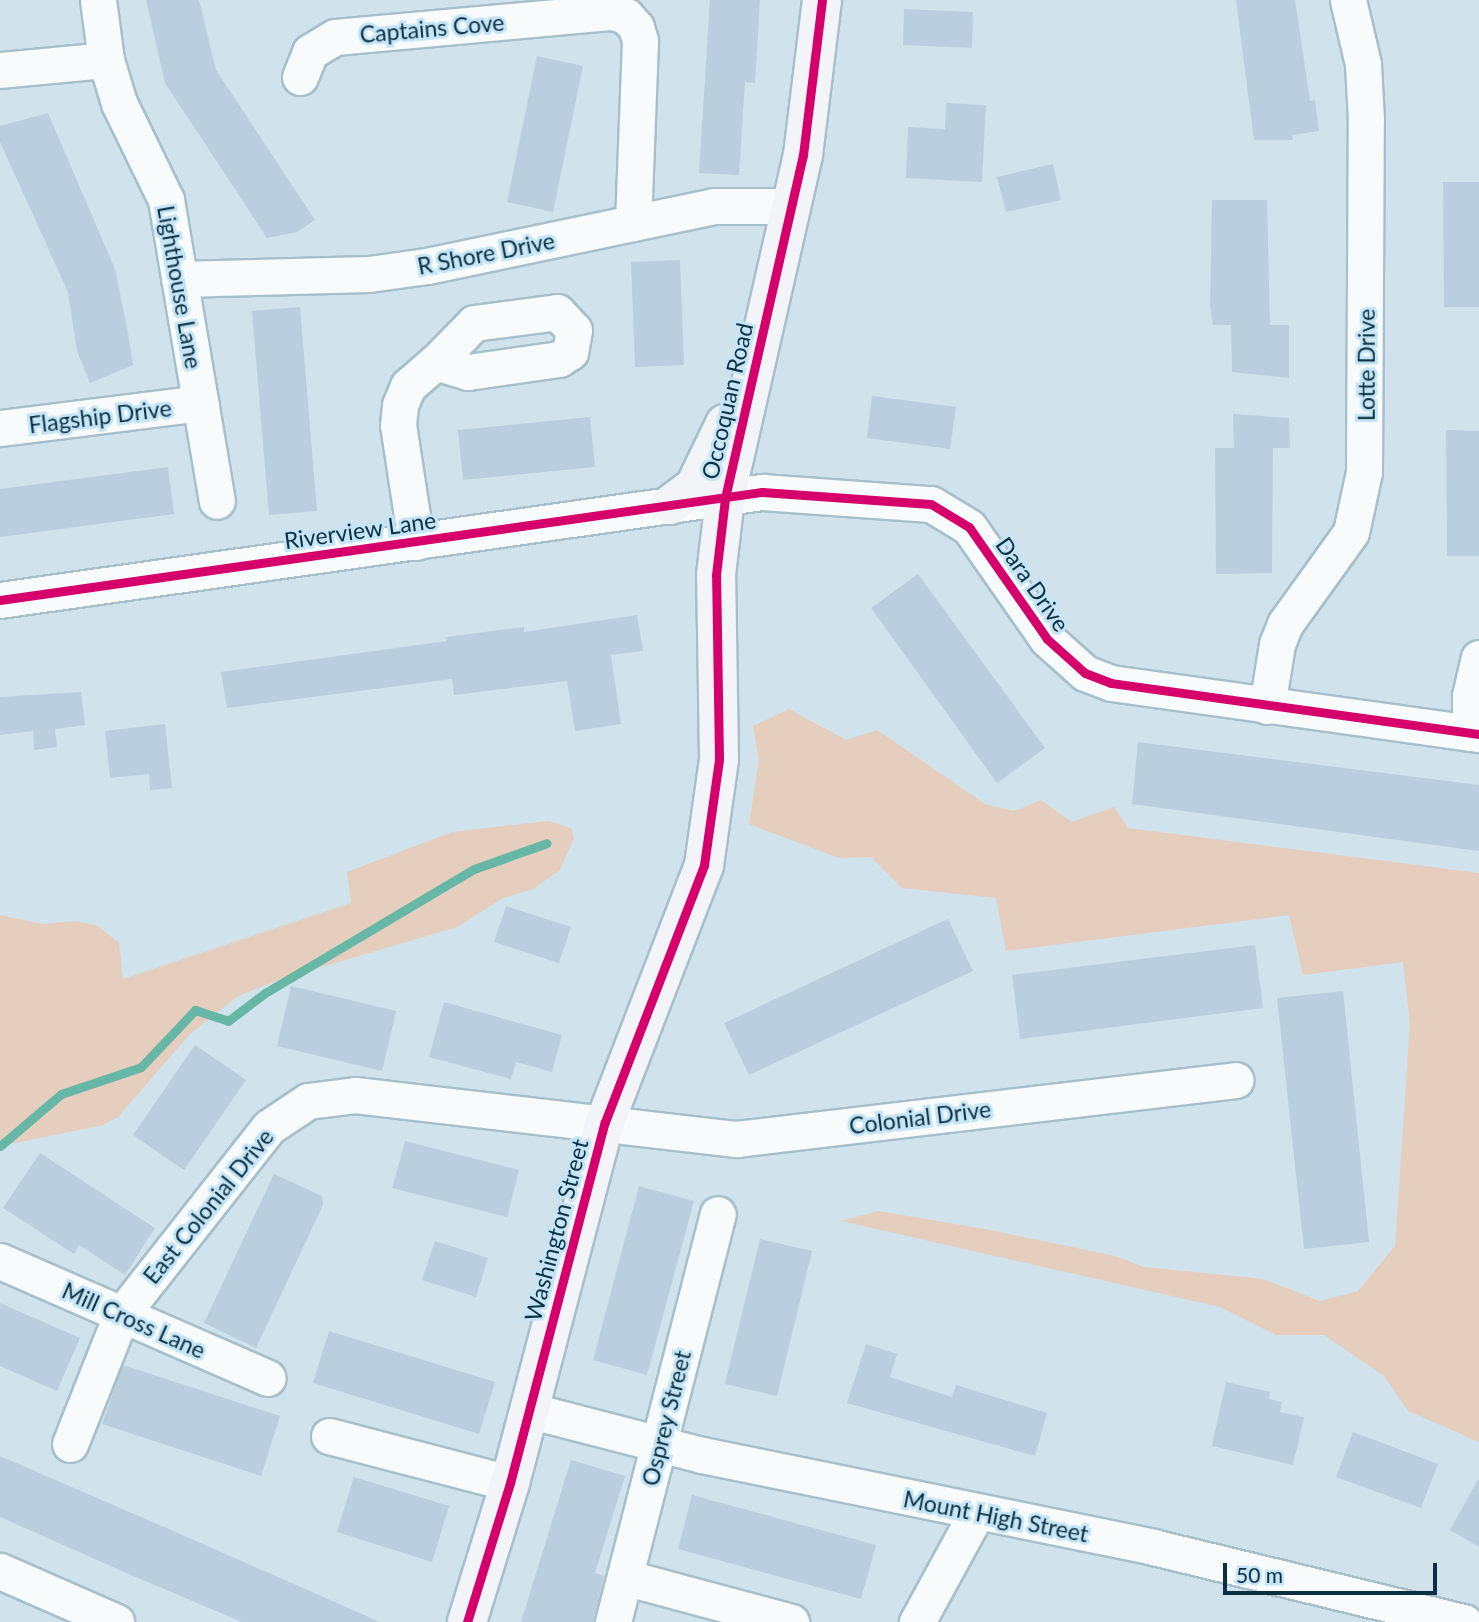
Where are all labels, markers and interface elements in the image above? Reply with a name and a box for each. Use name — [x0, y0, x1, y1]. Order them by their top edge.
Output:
street label: Captains Cove — [359, 8, 505, 48]
street label: Lighthouse Lane — [152, 203, 208, 371]
street label: R Shore Drive — [415, 226, 557, 280]
street label: Lotte Drive — [1352, 309, 1380, 421]
street label: Occoquan Road — [696, 320, 758, 482]
street label: Flagship Drive — [27, 394, 173, 438]
street label: Riverview Lane — [282, 506, 438, 554]
street label: Dara Drive — [990, 531, 1076, 637]
street label: Colonial Drive — [848, 1095, 992, 1139]
street label: East Colonial Drive — [137, 1123, 279, 1289]
street label: Washington Street — [518, 1136, 594, 1324]
street label: Mill Cross Lane — [58, 1276, 210, 1364]
street label: Osprey Street — [636, 1347, 696, 1489]
street label: Mount High Street — [901, 1485, 1091, 1547]
scale bar — [1227, 1548, 1440, 1592]
text: 50 m — [1236, 1562, 1283, 1587]

